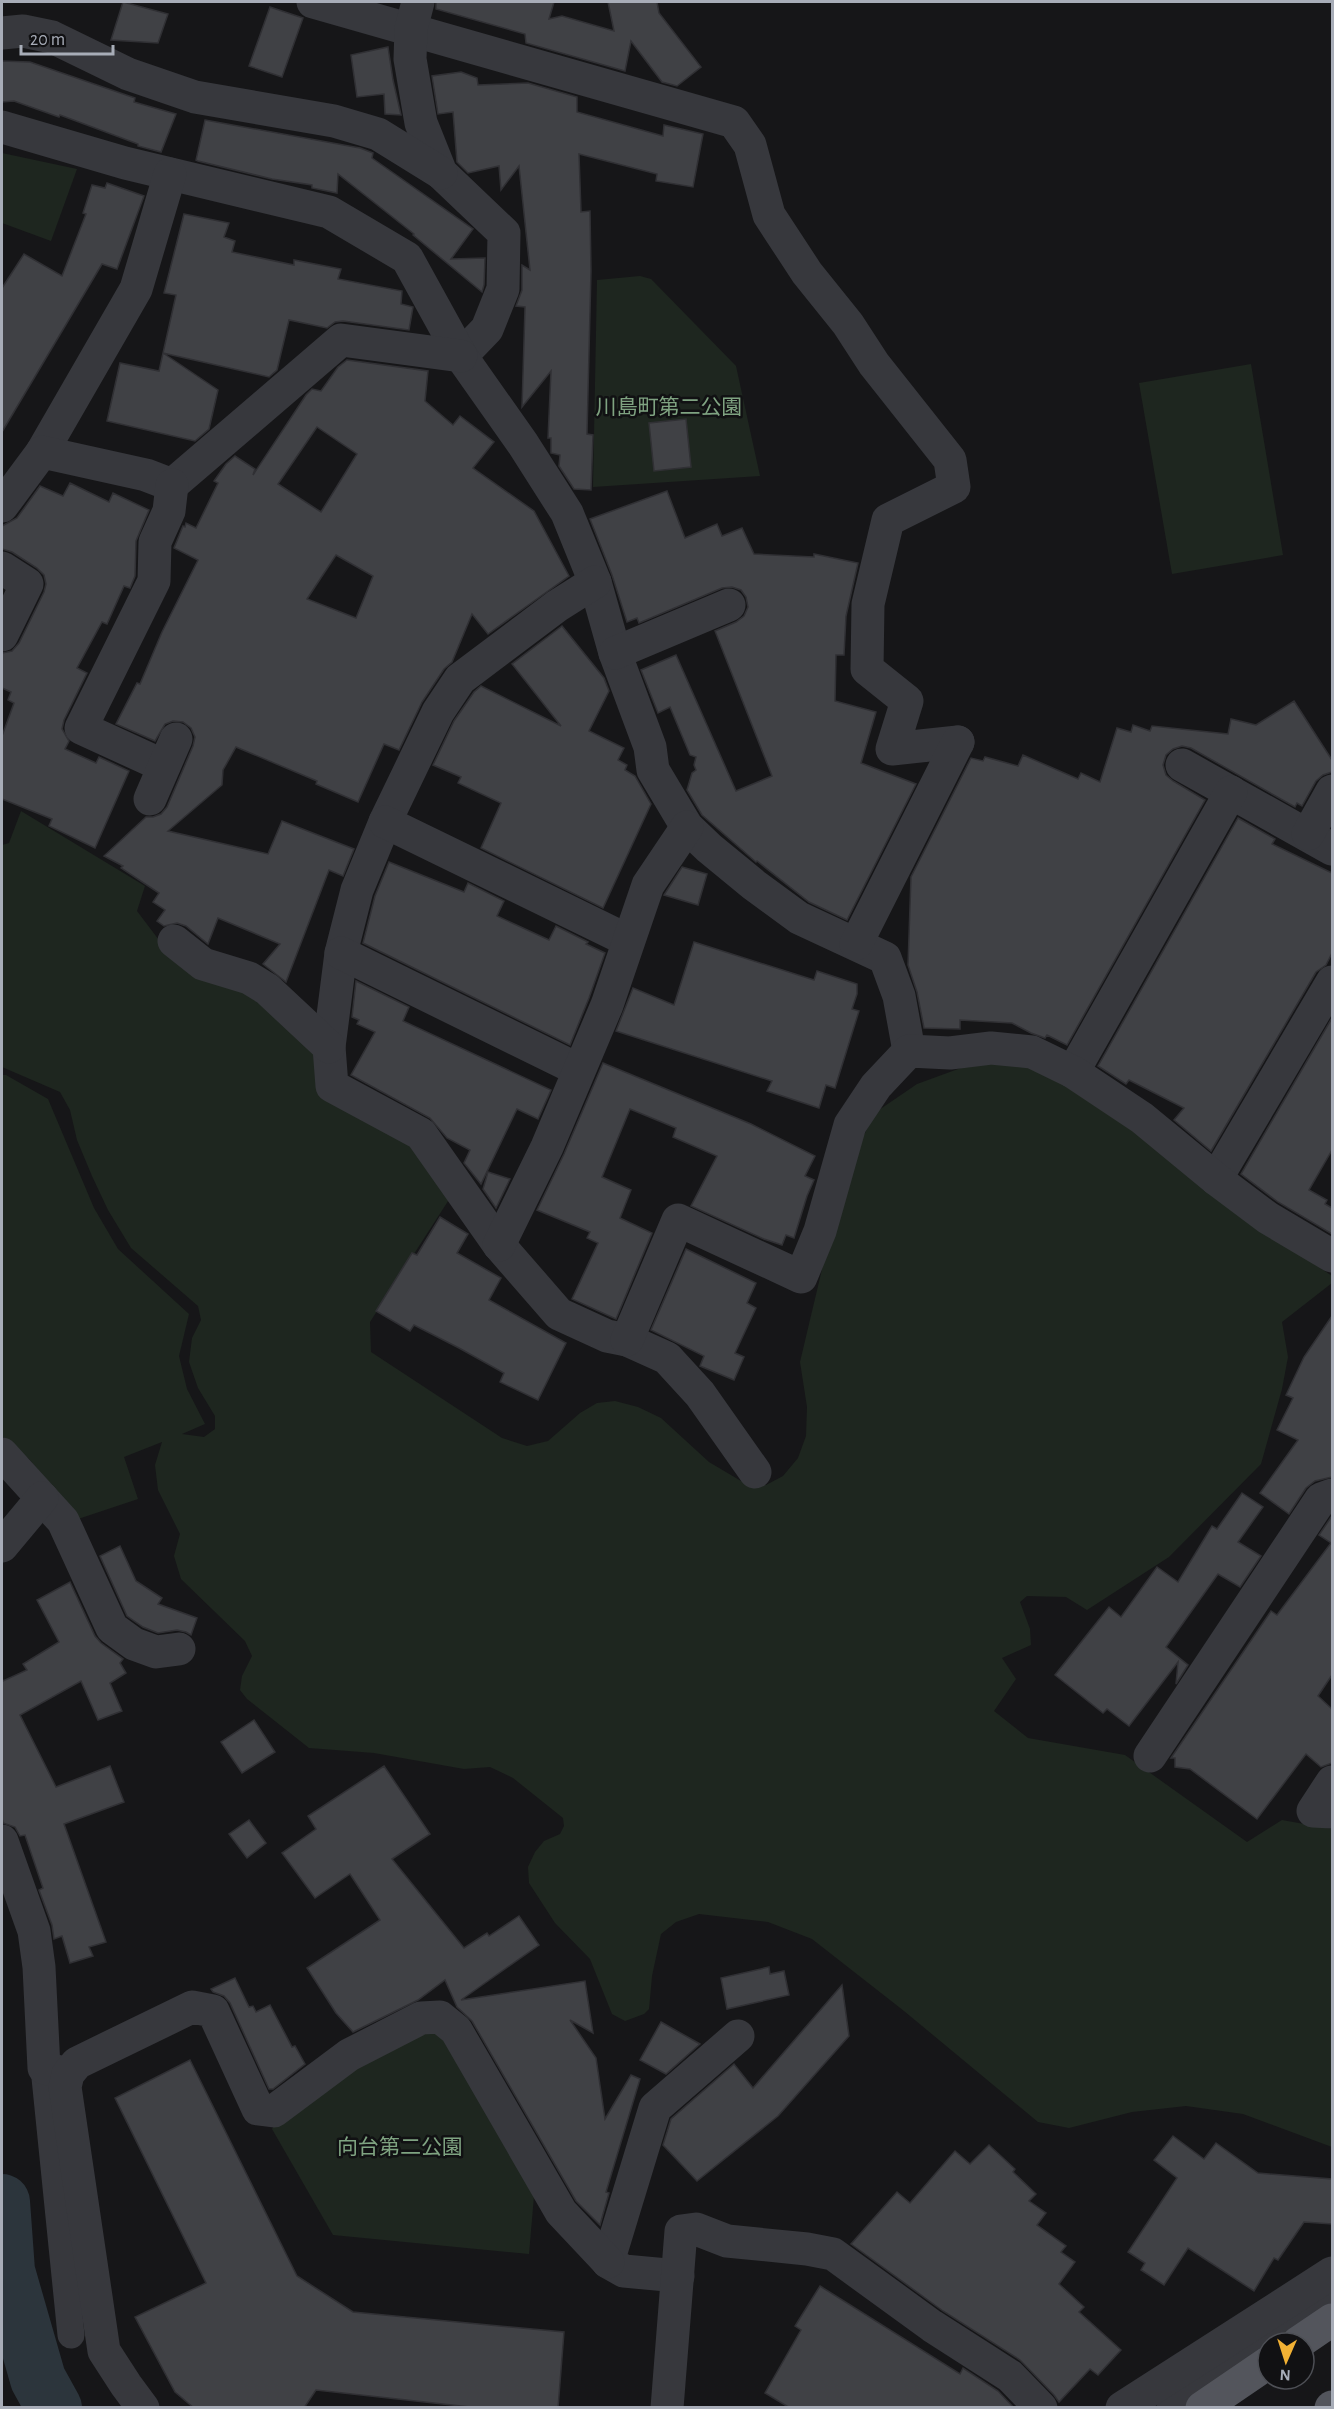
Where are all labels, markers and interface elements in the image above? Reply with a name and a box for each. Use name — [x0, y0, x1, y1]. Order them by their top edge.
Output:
scale bar — [21, 18, 112, 56]
text: 20 m — [30, 31, 65, 49]
park label: 川島町第二公園 — [596, 396, 743, 418]
park label: 向台第二公園 — [337, 2136, 463, 2158]
north arrow — [1256, 2331, 1316, 2391]
text: N — [1279, 2367, 1291, 2383]

